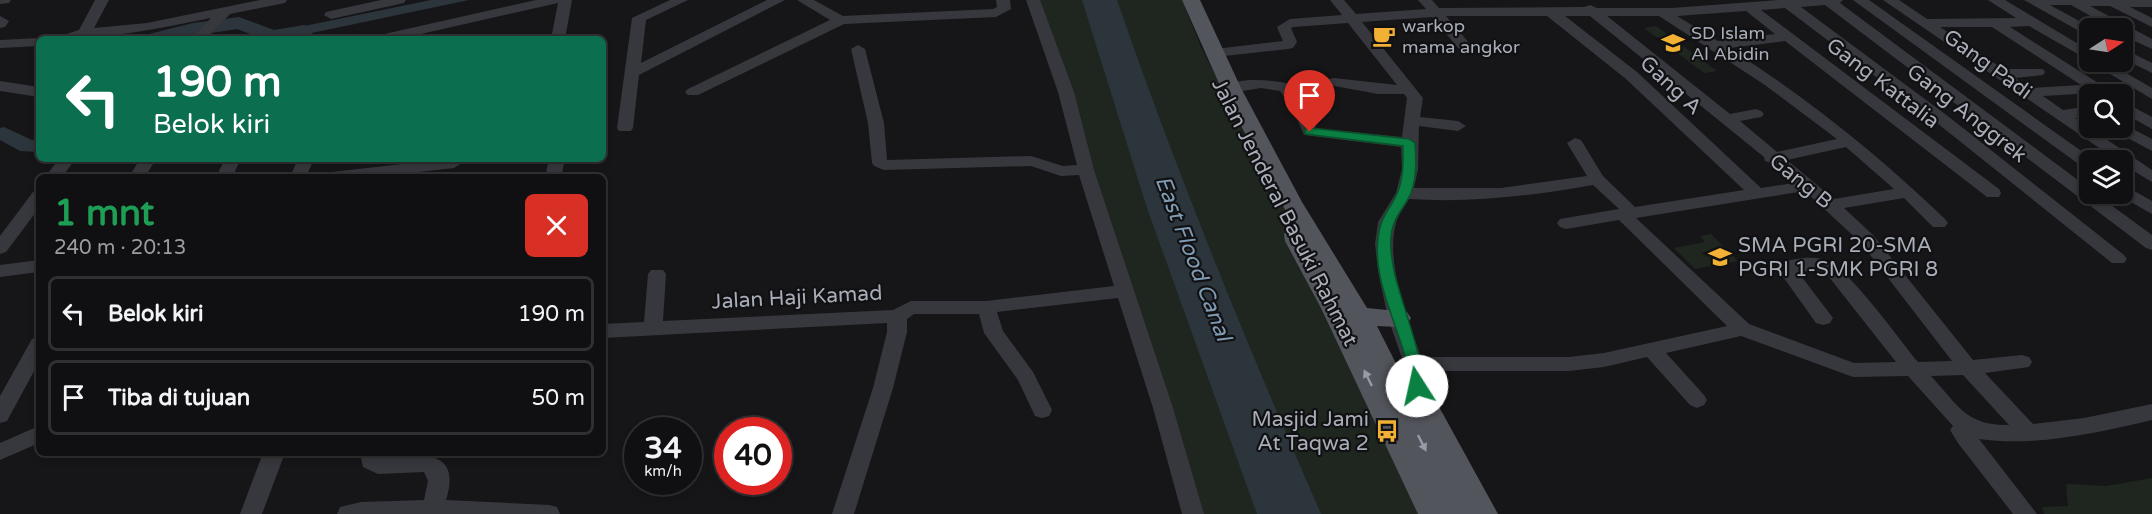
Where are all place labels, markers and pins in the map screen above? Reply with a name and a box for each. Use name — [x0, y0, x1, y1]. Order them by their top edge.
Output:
place label: warkop mama angkor — [1402, 15, 1520, 58]
place label: SD Islam Al Abidin — [1691, 22, 1769, 65]
cafe icon: warkop mama angkor — [1371, 23, 1397, 49]
school or university icon: SD Islam Al Abidin — [1660, 30, 1686, 56]
pin — [1284, 70, 1335, 132]
place label: SMA PGRI 20-SMA PGRI 1-SMK PGRI 8 — [1738, 233, 1938, 282]
school or university icon: SMA PGRI 20-SMA PGRI 1-SMK PGRI 8 — [1707, 244, 1733, 270]
place label: Masjid Jami At Taqwa 2 — [1251, 407, 1369, 456]
bus stop icon: Masjid Jami At Taqwa 2 — [1374, 418, 1400, 444]

